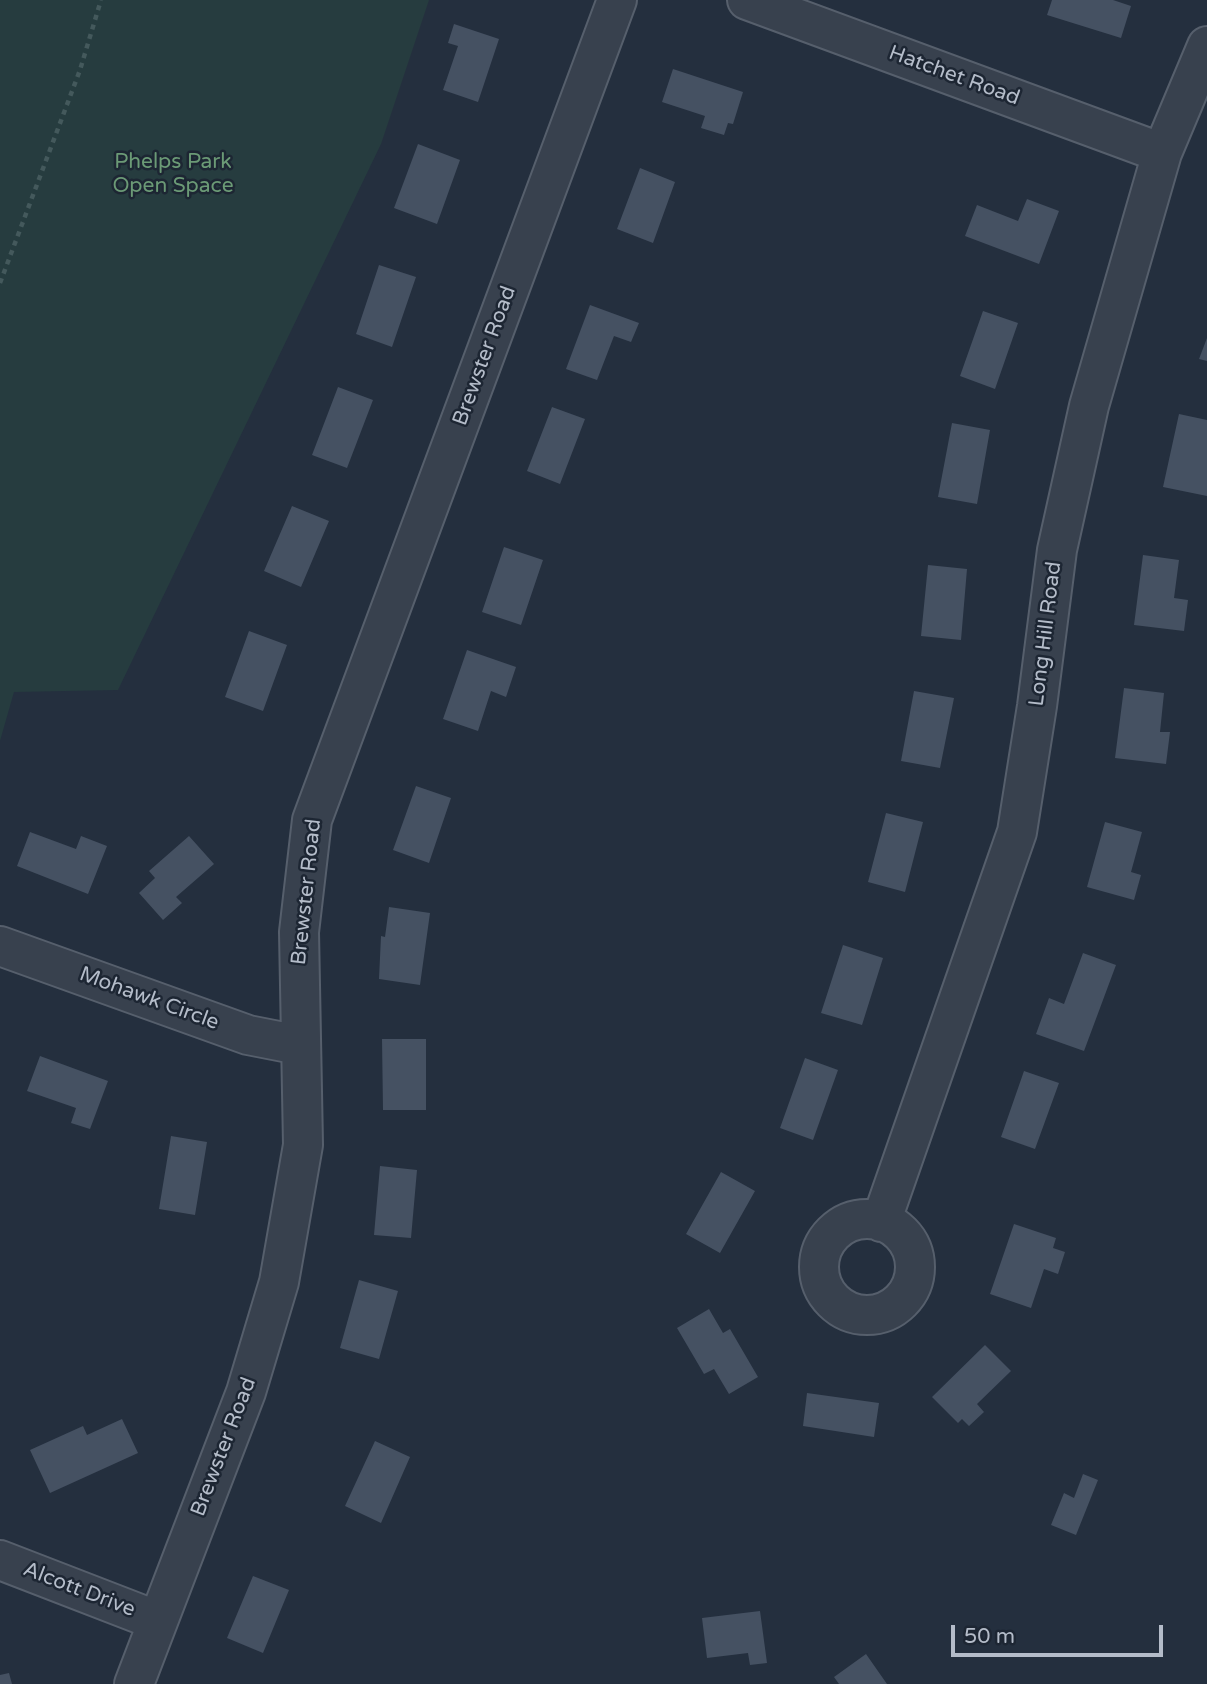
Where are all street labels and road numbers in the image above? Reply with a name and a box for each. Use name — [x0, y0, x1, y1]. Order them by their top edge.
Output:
street label: Hatchet Road — [885, 41, 1023, 111]
street label: Brewster Road — [448, 283, 522, 429]
street label: Long Hill Road — [1025, 560, 1067, 708]
street label: Brewster Road — [287, 818, 327, 966]
street label: Mohawk Circle — [76, 962, 222, 1036]
street label: Brewster Road — [186, 1374, 262, 1520]
street label: Alcott Drive — [20, 1557, 138, 1623]

